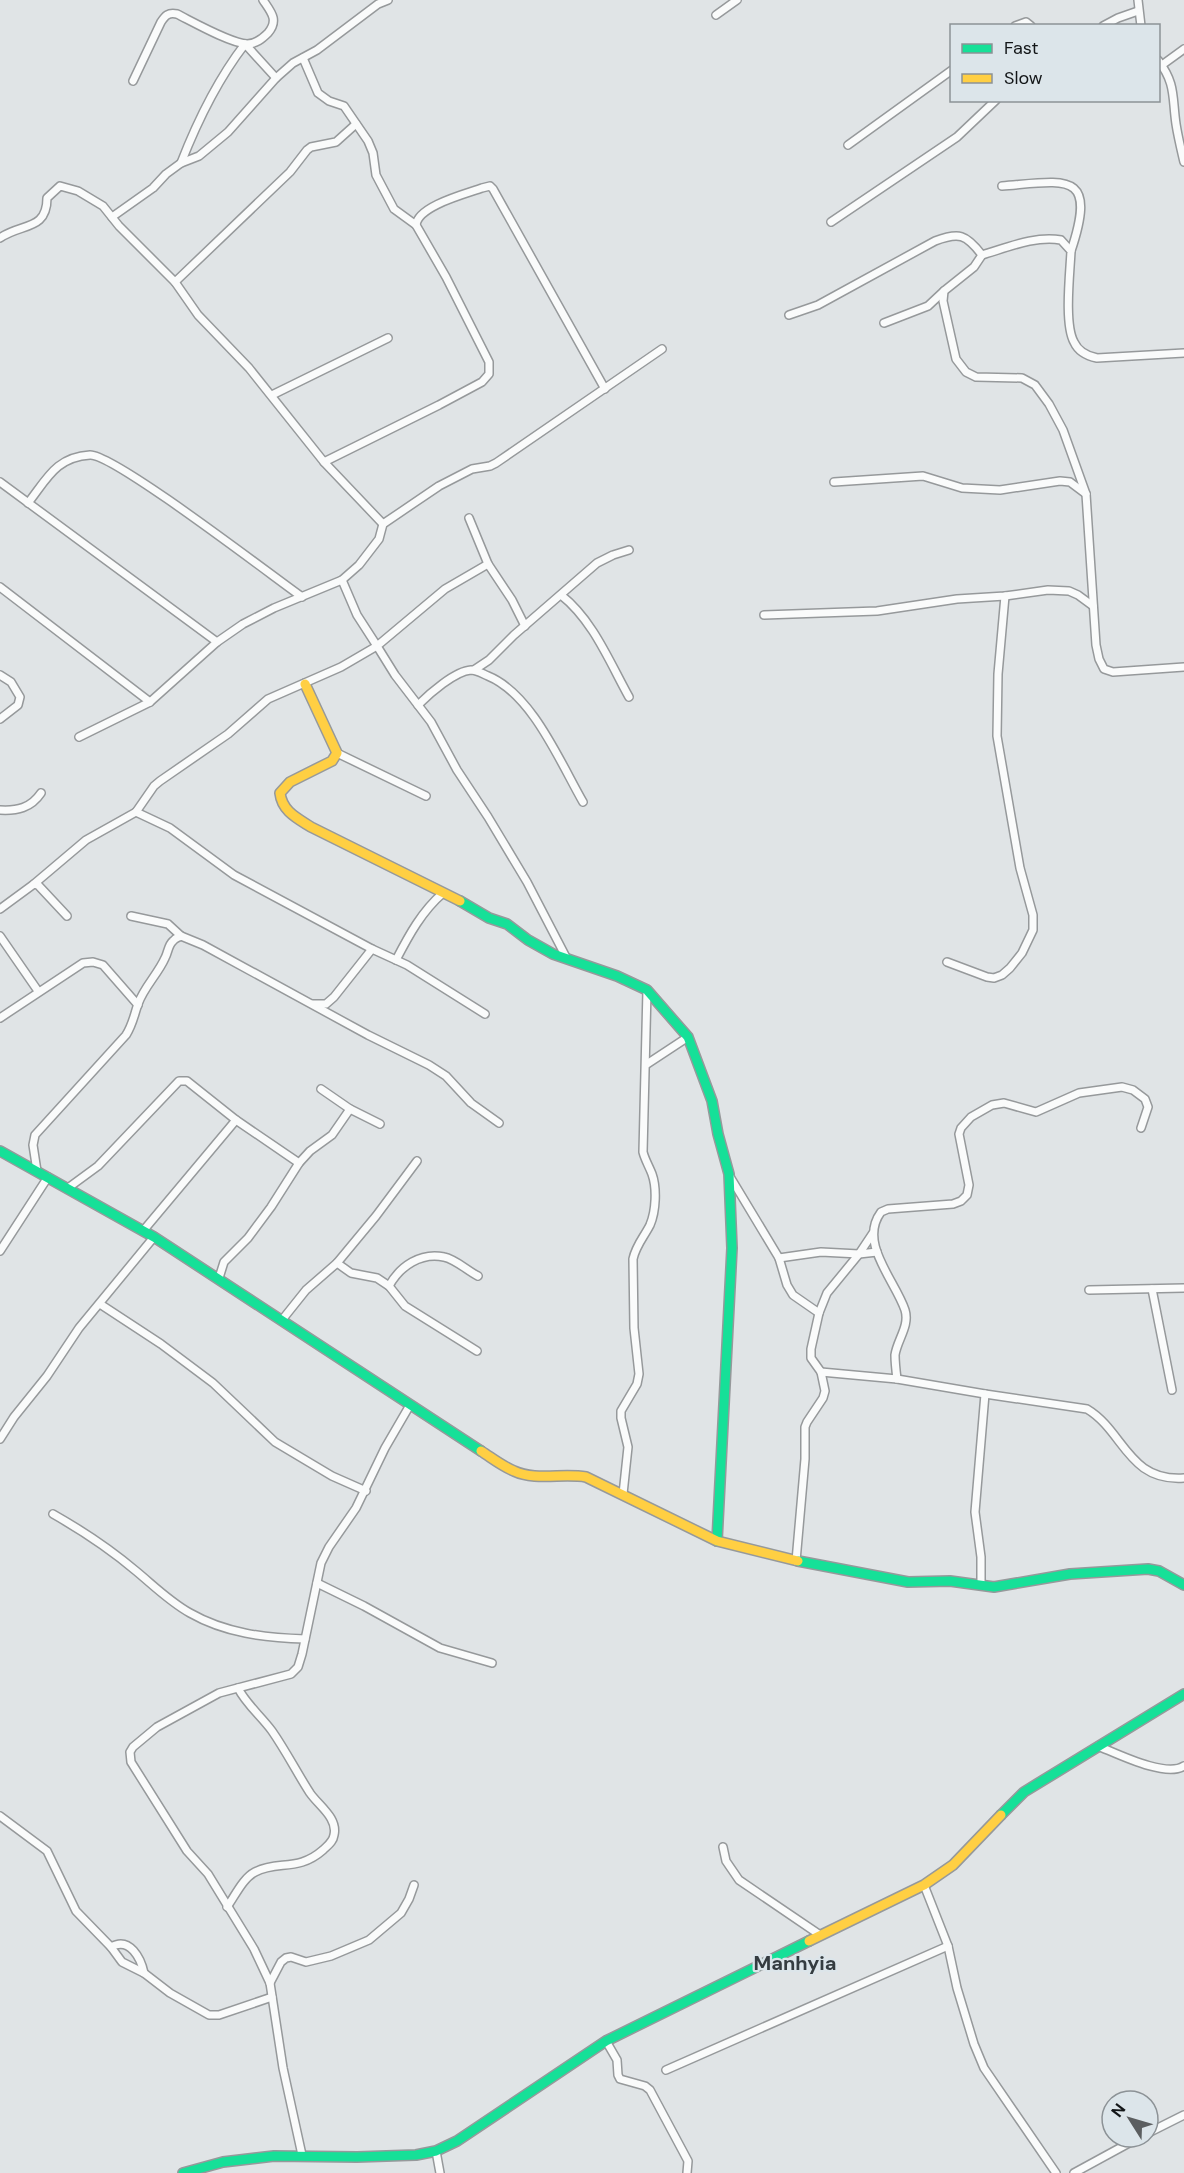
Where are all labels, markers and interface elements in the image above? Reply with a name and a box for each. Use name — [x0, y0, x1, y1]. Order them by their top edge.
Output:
legend — [950, 24, 1160, 102]
text: Fast — [1004, 36, 1039, 60]
text: Slow — [1004, 66, 1043, 90]
district label: Manhyia — [753, 1950, 837, 1976]
north arrow — [1100, 2089, 1160, 2149]
text: N — [1107, 2099, 1130, 2121]

